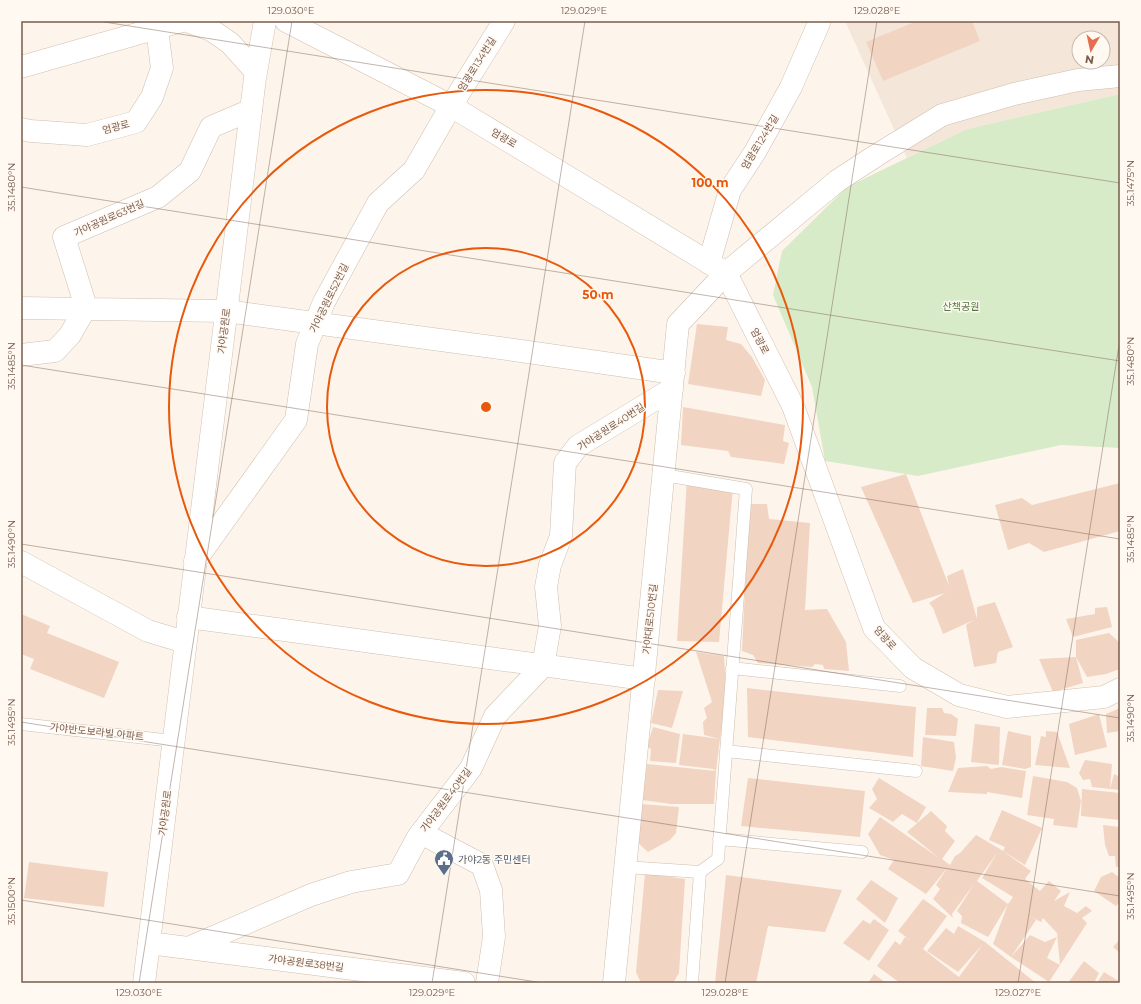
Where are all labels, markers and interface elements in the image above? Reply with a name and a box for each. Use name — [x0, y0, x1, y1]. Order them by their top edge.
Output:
text: 129.030°E — [268, 4, 315, 17]
text: 129.029°E — [561, 4, 608, 17]
text: 129.028°E — [854, 4, 901, 17]
north arrow — [1071, 30, 1111, 70]
street label: 엄광로134번길 — [455, 34, 499, 94]
text: N — [1084, 52, 1095, 67]
street label: 엄광로124번길 — [739, 112, 781, 172]
street label: 엄광로 — [101, 117, 131, 137]
street label: 엄광로 — [489, 125, 519, 151]
text: 35.1475°N — [1124, 160, 1137, 206]
text: 35.1480°N — [5, 163, 18, 211]
text: 100 m — [692, 175, 728, 190]
street label: 가야공원로63번길 — [72, 197, 146, 239]
street label: 가야공원로52번길 — [307, 261, 351, 335]
text: 50 m — [582, 287, 614, 302]
park label: 산책공원 — [943, 300, 979, 313]
street label: 가야공원로 — [215, 307, 233, 355]
street label: 엄광로 — [748, 326, 772, 356]
text: 35.1480°N — [1124, 337, 1137, 385]
text: 35.1485°N — [5, 342, 18, 390]
centre of rings — [479, 400, 493, 414]
street label: 가야공원로40번길 — [575, 400, 647, 454]
text: 35.1485°N — [1124, 515, 1137, 563]
text: 35.1490°N — [5, 520, 18, 568]
street label: 가야대로510번길 — [640, 583, 660, 655]
street label: 엄광로 — [871, 623, 899, 653]
text: 35.1490°N — [1124, 694, 1137, 742]
text: 35.1495°N — [5, 698, 18, 746]
street label: 가야반도보라빌 아파트 — [49, 721, 145, 743]
street label: 가야공원로40번길 — [417, 765, 475, 835]
street label: 가야공원로 — [156, 789, 174, 837]
public building icon: 가야2동 주민센터 — [433, 848, 455, 876]
place label: 가야2동 주민센터 — [458, 853, 531, 866]
text: 35.1495°N — [1124, 872, 1137, 920]
text: 35.1500°N — [5, 877, 18, 925]
street label: 가야공원로38번길 — [267, 952, 345, 974]
text: 129.030°E — [116, 986, 163, 999]
text: 129.029°E — [409, 986, 456, 999]
text: 129.028°E — [702, 986, 749, 999]
text: 129.027°E — [995, 986, 1041, 999]

